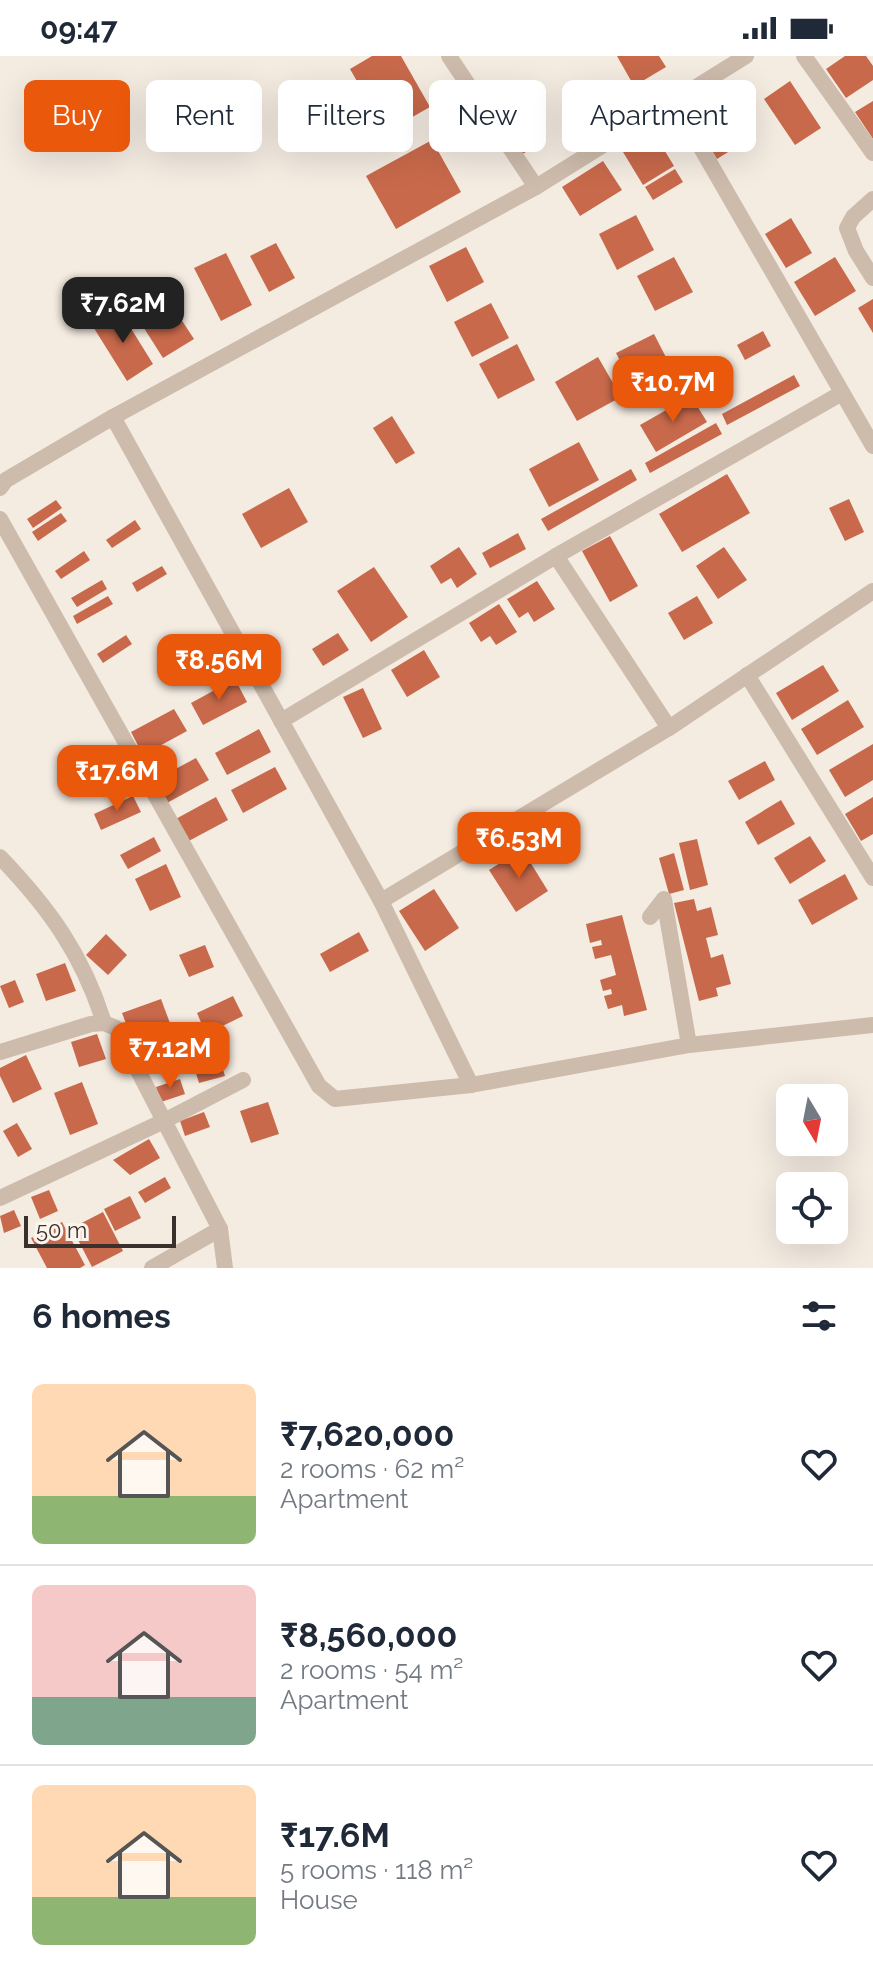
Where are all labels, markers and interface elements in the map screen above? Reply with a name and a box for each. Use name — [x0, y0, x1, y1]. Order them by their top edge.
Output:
text: 09:47 — [40, 11, 117, 46]
chip: Buy — [24, 80, 130, 152]
chip: Rent — [146, 80, 262, 152]
chip: Filters — [278, 80, 413, 152]
chip: New — [429, 80, 546, 152]
chip: Apartment — [562, 80, 756, 152]
pin: ₹7.62M — [58, 277, 188, 345]
text: ₹7.62M — [80, 288, 166, 318]
pin: ₹10.7M — [608, 356, 738, 424]
text: ₹10.7M — [630, 367, 716, 397]
pin: ₹8.56M — [154, 634, 284, 702]
text: ₹8.56M — [175, 645, 263, 675]
pin: ₹17.6M — [52, 745, 182, 813]
text: ₹17.6M — [75, 756, 159, 786]
pin: ₹6.53M — [454, 812, 584, 880]
text: ₹6.53M — [476, 823, 562, 853]
pin: ₹7.12M — [105, 1022, 235, 1090]
text: ₹7.12M — [129, 1033, 211, 1063]
north arrow — [776, 1084, 848, 1156]
map controls — [776, 1084, 848, 1244]
button: locate — [776, 1172, 848, 1244]
scale bar — [24, 1212, 176, 1248]
text: 50 m — [36, 1217, 87, 1243]
icon: filters — [797, 1294, 841, 1338]
text: 6 homes — [32, 1296, 171, 1336]
text: ₹7,620,000 — [280, 1414, 454, 1454]
icon: home — [96, 1416, 192, 1512]
icon: heart — [797, 1442, 841, 1486]
text: 2 rooms · 62 m² — [280, 1454, 464, 1484]
text: Apartment — [280, 1484, 409, 1514]
text: ₹8,560,000 — [280, 1615, 457, 1655]
icon: home — [96, 1617, 192, 1713]
icon: heart — [797, 1643, 841, 1687]
text: 2 rooms · 54 m² — [280, 1655, 463, 1685]
text: Apartment — [280, 1685, 409, 1715]
text: ₹17.6M — [280, 1815, 390, 1855]
icon: home — [96, 1817, 192, 1913]
icon: heart — [797, 1843, 841, 1887]
text: 5 rooms · 118 m² — [280, 1855, 473, 1885]
text: House — [280, 1885, 358, 1915]

